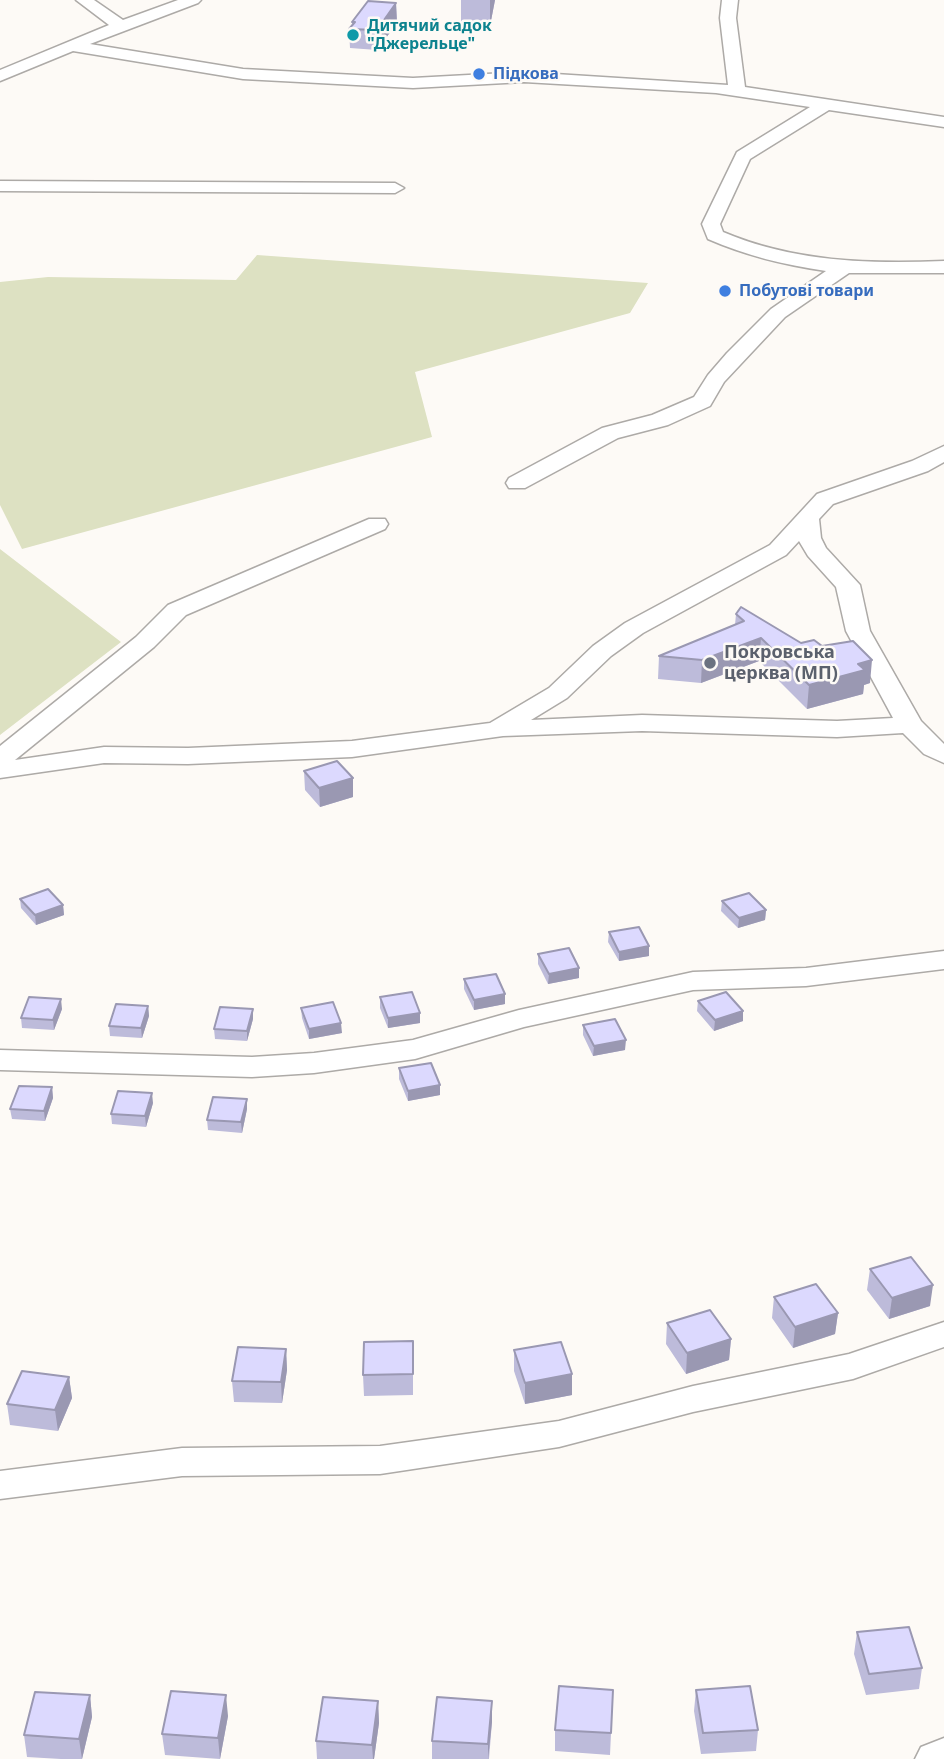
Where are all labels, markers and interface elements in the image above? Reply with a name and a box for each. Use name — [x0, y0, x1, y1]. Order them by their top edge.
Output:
place label: Дитячий садок "Джерельце" — [367, 16, 492, 54]
marker: Дитячий садок "Джерельце" — [345, 27, 361, 43]
place label: Підкова — [493, 64, 559, 84]
marker: Підкова — [471, 66, 487, 82]
place label: Побутові товари — [739, 281, 874, 301]
marker: Побутові товари — [717, 283, 733, 299]
place label: Покровська церква (МП) — [724, 642, 838, 684]
marker: Покровська церква (МП) — [702, 655, 718, 671]

